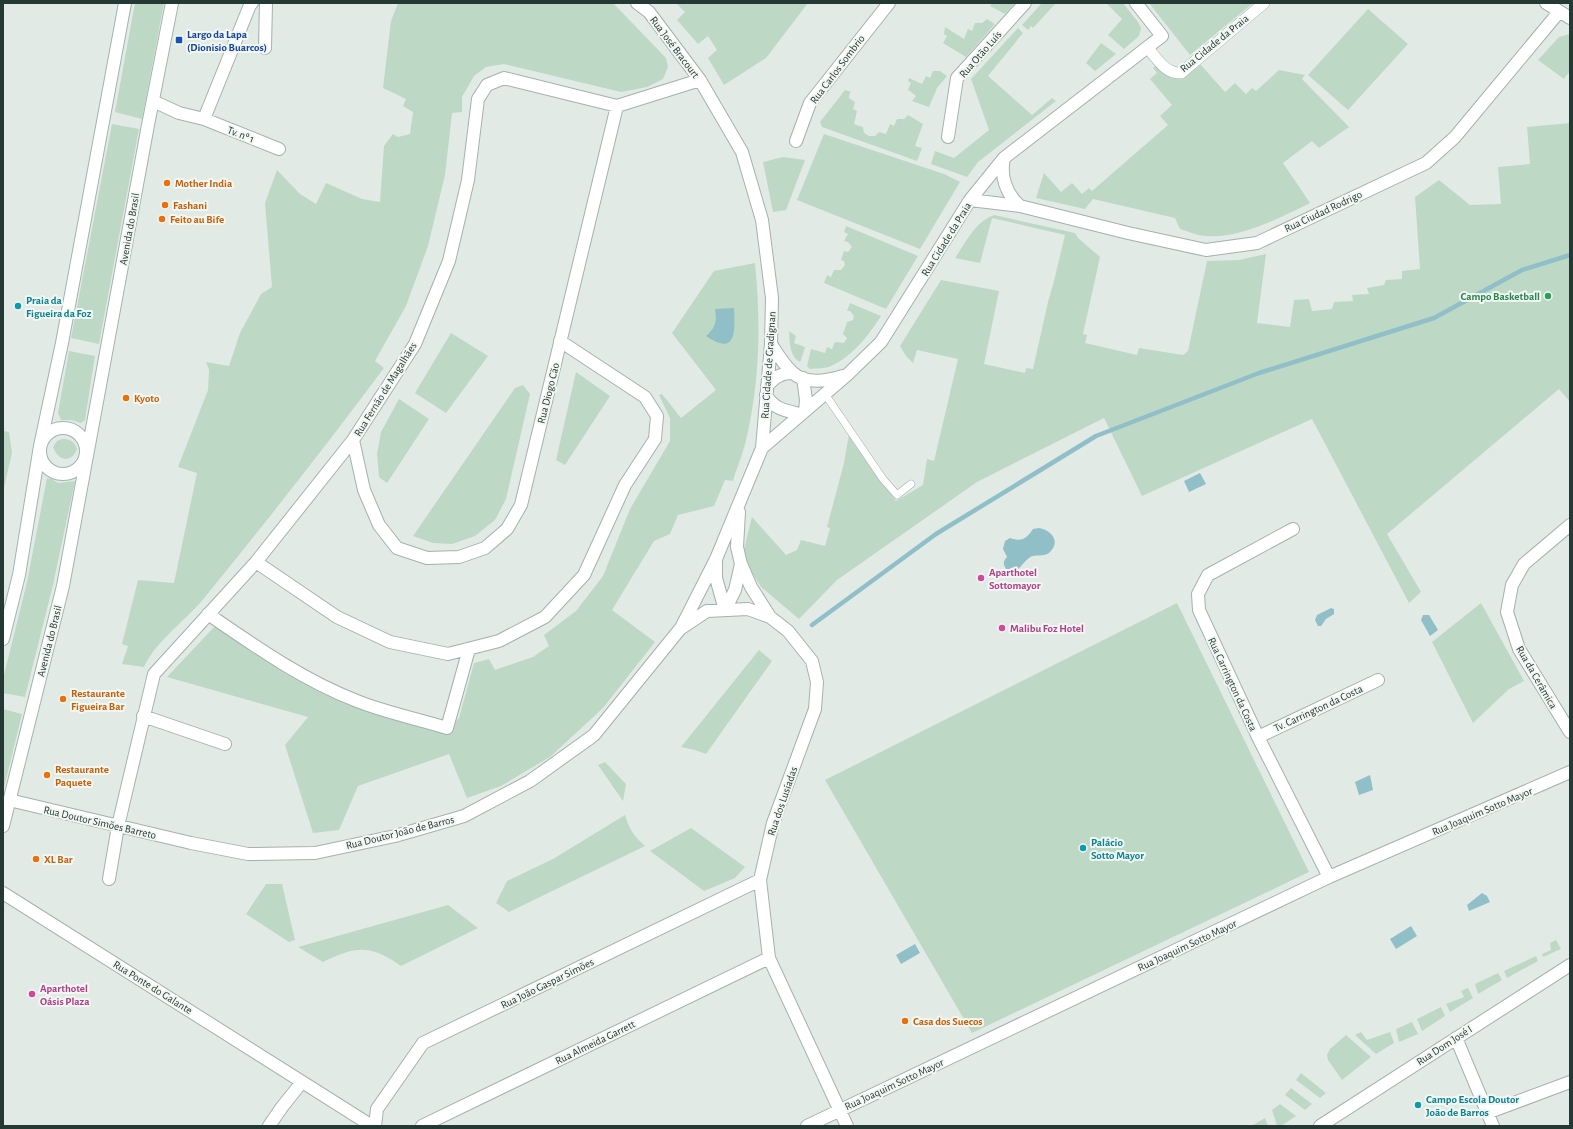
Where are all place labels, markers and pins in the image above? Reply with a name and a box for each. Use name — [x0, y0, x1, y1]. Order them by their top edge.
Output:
place label: Largo da Lapa (Dionisio Buarcos) — [187, 29, 267, 53]
marker: Largo da Lapa (Dionisio Buarcos) — [174, 35, 184, 45]
marker: Mother India — [162, 178, 172, 188]
place label: Mother India — [175, 178, 233, 189]
marker: Fashani — [160, 200, 170, 210]
place label: Fashani — [173, 200, 207, 211]
marker: Feito au Bife — [157, 214, 167, 224]
place label: Feito au Bife — [170, 214, 224, 225]
place label: Campo Basketball — [1461, 291, 1540, 302]
marker: Campo Basketball — [1543, 291, 1553, 301]
place label: Praia da Figueira da Foz — [26, 295, 92, 319]
marker: Praia da Figueira da Foz — [13, 301, 23, 311]
marker: Kyoto — [121, 393, 131, 403]
place label: Kyoto — [134, 393, 160, 404]
place label: Aparthotel Sottomayor — [989, 567, 1041, 591]
marker: Aparthotel Sottomayor — [976, 573, 986, 583]
marker: Malibu Foz Hotel — [997, 623, 1007, 633]
place label: Malibu Foz Hotel — [1010, 623, 1084, 634]
place label: Restaurante Figueira Bar — [71, 688, 125, 712]
marker: Restaurante Figueira Bar — [58, 694, 68, 704]
place label: Restaurante Paquete — [55, 764, 109, 788]
marker: Restaurante Paquete — [42, 770, 52, 780]
place label: Palácio Sotto Mayor — [1091, 837, 1144, 861]
marker: Palácio Sotto Mayor — [1078, 843, 1088, 853]
marker: XL Bar — [31, 854, 41, 864]
place label: XL Bar — [44, 854, 73, 865]
place label: Aparthotel Oásis Plaza — [40, 983, 90, 1007]
marker: Aparthotel Oásis Plaza — [27, 989, 37, 999]
marker: Casa dos Suecos — [900, 1016, 910, 1026]
place label: Casa dos Suecos — [913, 1016, 983, 1027]
place label: Campo Escola Doutor João de Barros — [1426, 1094, 1519, 1118]
marker: Campo Escola Doutor João de Barros — [1413, 1100, 1423, 1110]

